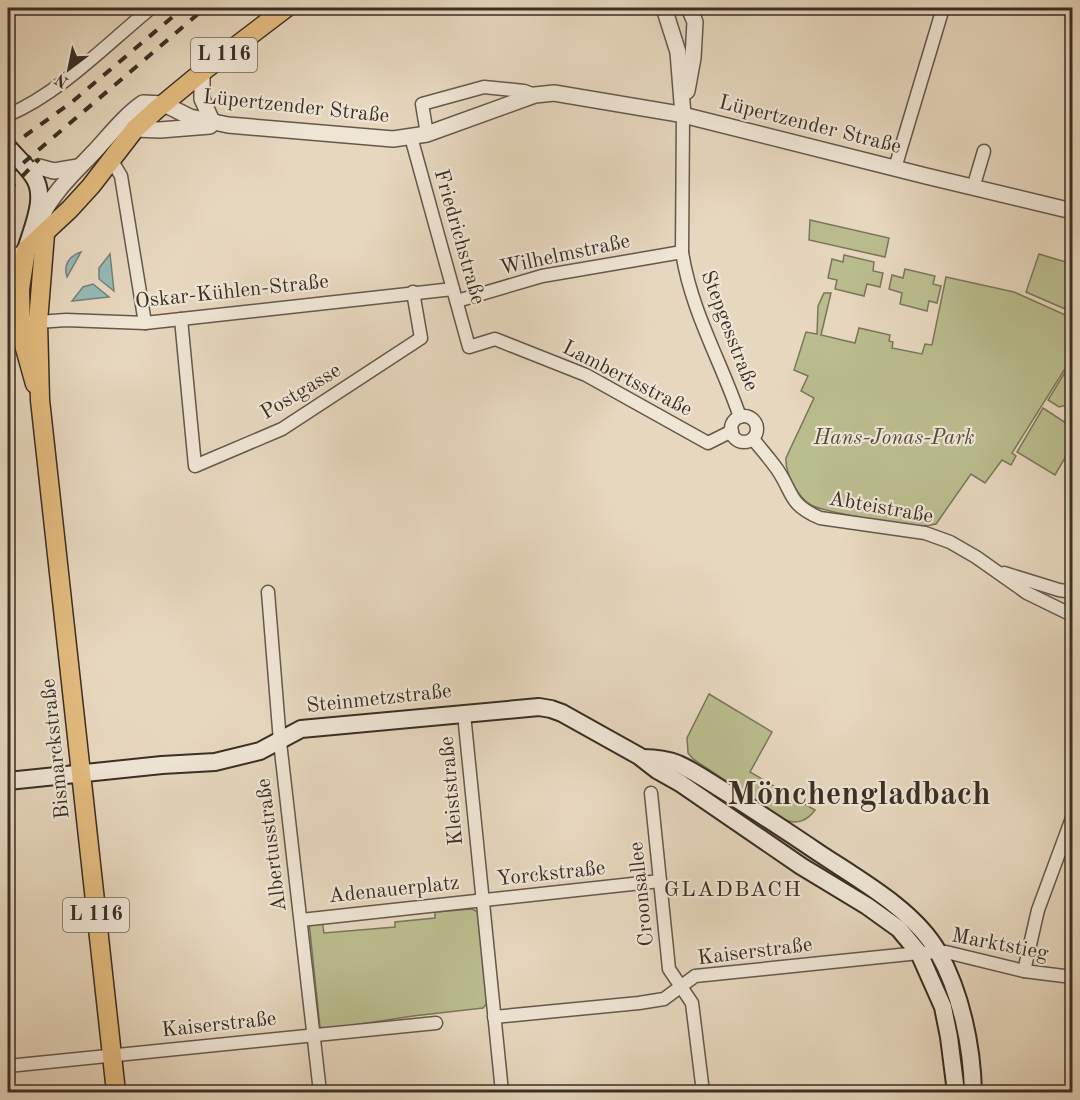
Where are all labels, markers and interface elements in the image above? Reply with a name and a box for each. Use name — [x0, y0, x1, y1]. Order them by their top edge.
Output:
road number: L 116 — [191, 38, 257, 72]
north arrow — [39, 39, 99, 99]
text: N — [52, 70, 72, 90]
street label: Lüpertzender Straße — [202, 87, 390, 127]
street label: Lüpertzender Straße — [717, 92, 903, 158]
street label: Friedrichstraße — [430, 167, 488, 307]
street label: Wilhelmstraße — [498, 231, 632, 279]
street label: Stepgesstraße — [696, 268, 762, 394]
street label: Oskar-Kühlen-Straße — [134, 271, 330, 313]
street label: Lambertsstraße — [559, 337, 695, 421]
street label: Postgasse — [257, 360, 345, 424]
park label: Hans-Jonas-Park — [813, 428, 974, 449]
street label: Abteistraße — [827, 488, 935, 528]
street label: Bismarckstraße — [38, 678, 74, 820]
street label: Steinmetzstraße — [305, 681, 453, 717]
street label: Kleiststraße — [437, 736, 467, 846]
street label: Albertusstraße — [253, 777, 291, 913]
district label: Mönchengladbach — [727, 779, 991, 812]
street label: Croonsallee — [626, 841, 658, 947]
street label: Yorckstraße — [496, 858, 606, 890]
street label: Adenauerplatz — [328, 873, 460, 907]
district label: GLADBACH — [664, 879, 802, 901]
road number: L 116 — [63, 898, 129, 932]
street label: Marktstieg — [950, 925, 1051, 965]
street label: Kaiserstraße — [696, 935, 814, 969]
street label: Kaiserstraße — [160, 1009, 278, 1041]

